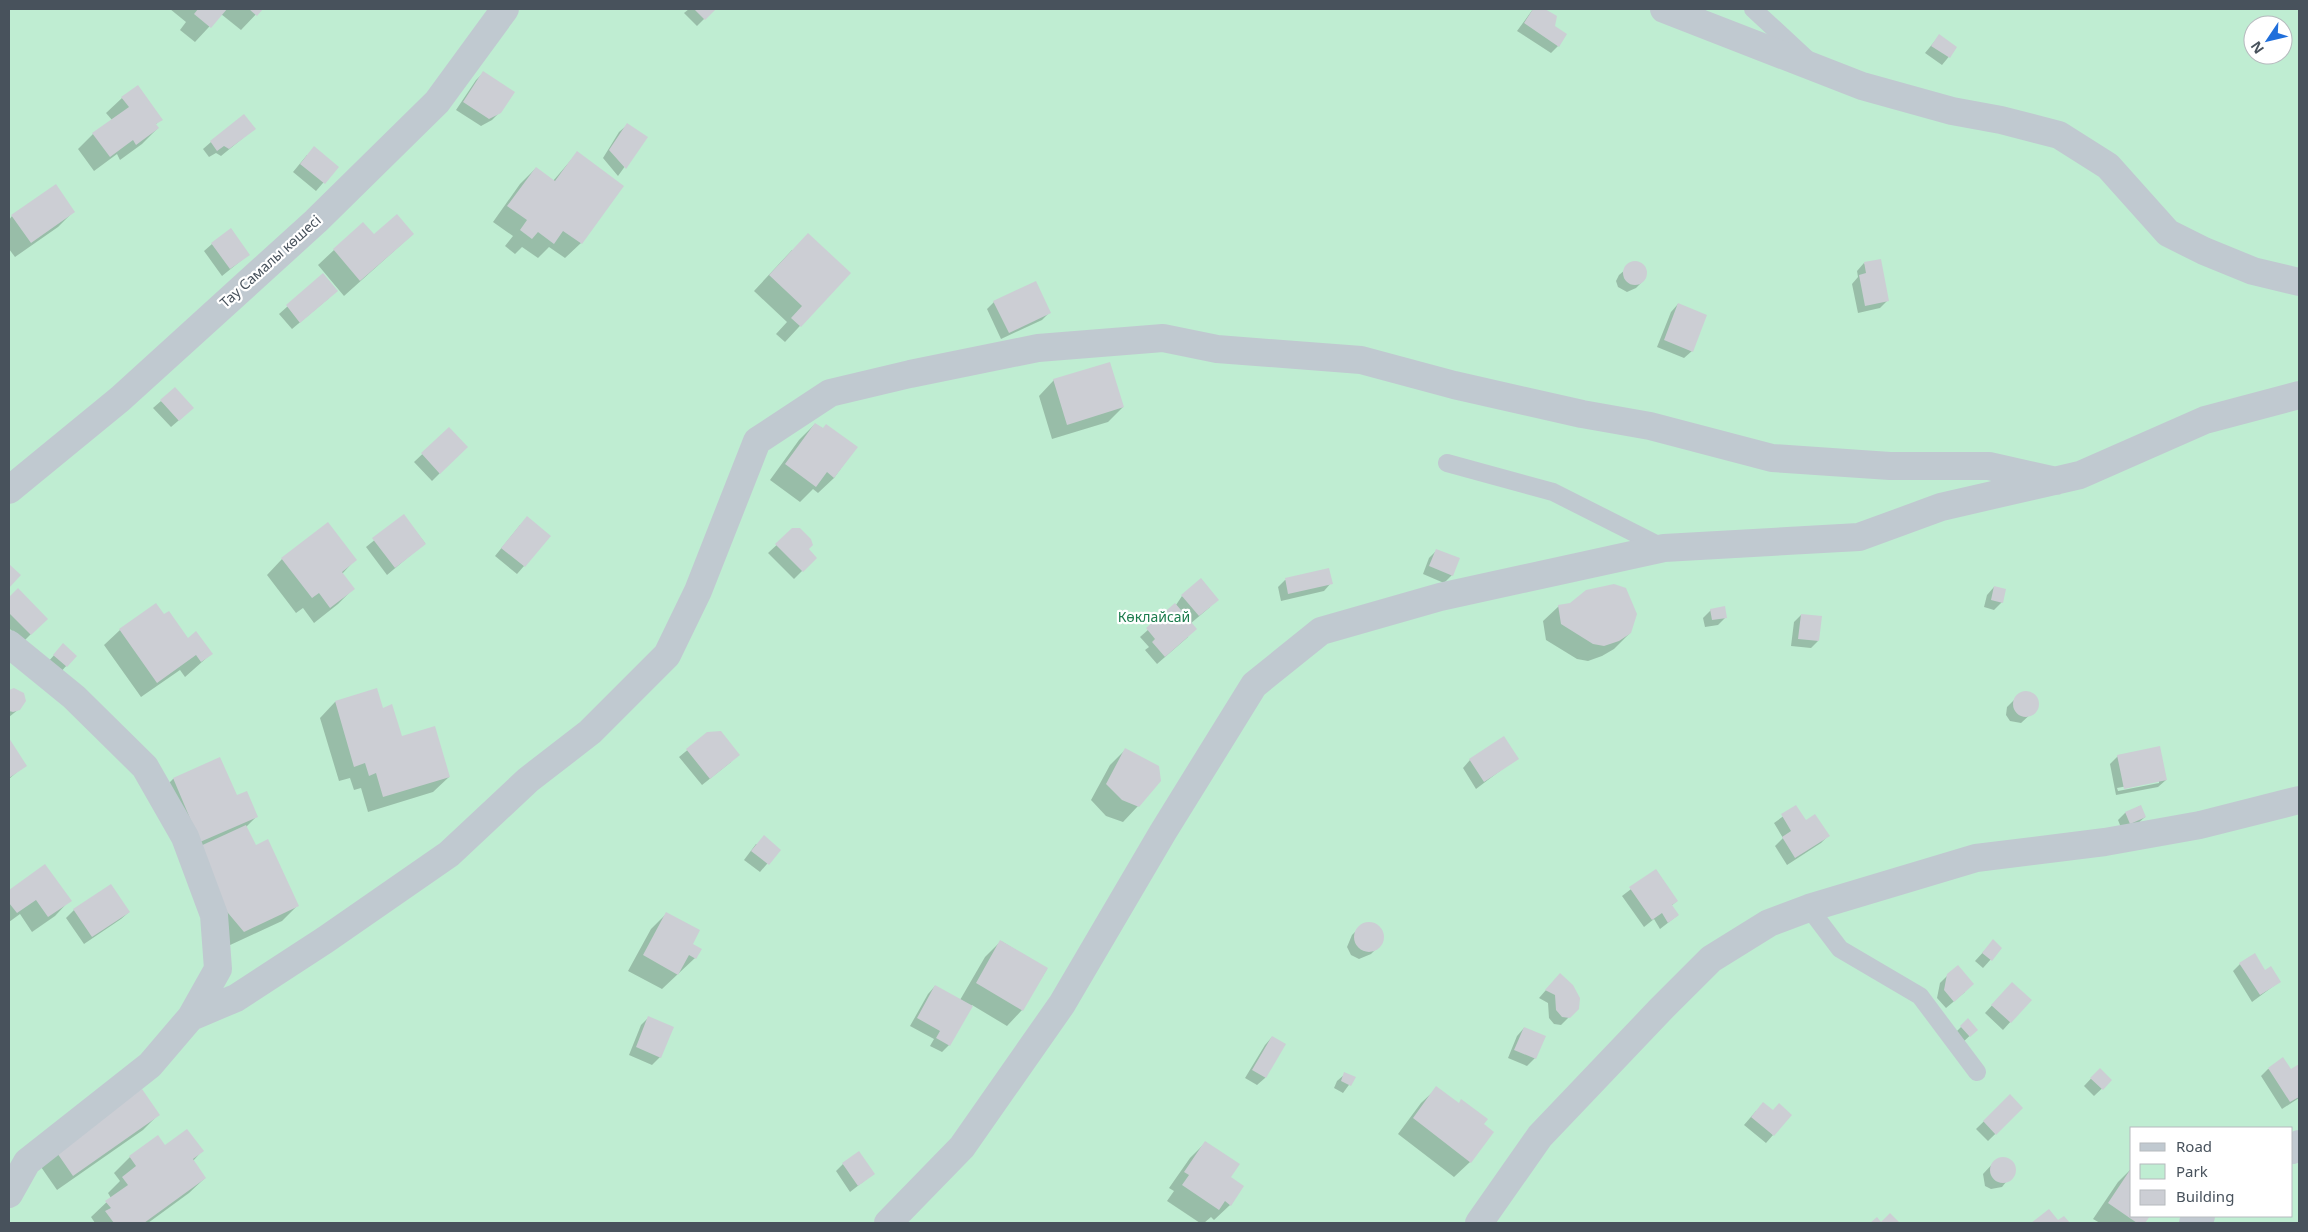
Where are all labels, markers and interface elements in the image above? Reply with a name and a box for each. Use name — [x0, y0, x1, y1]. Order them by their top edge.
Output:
north arrow — [2243, 15, 2293, 65]
text: N — [2246, 38, 2268, 58]
street label: Тау Самалы көшесі — [215, 211, 325, 311]
park label: Көклайсай — [1118, 607, 1190, 626]
legend — [2130, 1127, 2293, 1217]
text: Road — [2176, 1136, 2212, 1156]
text: Park — [2176, 1161, 2208, 1181]
text: Building — [2176, 1186, 2234, 1206]

